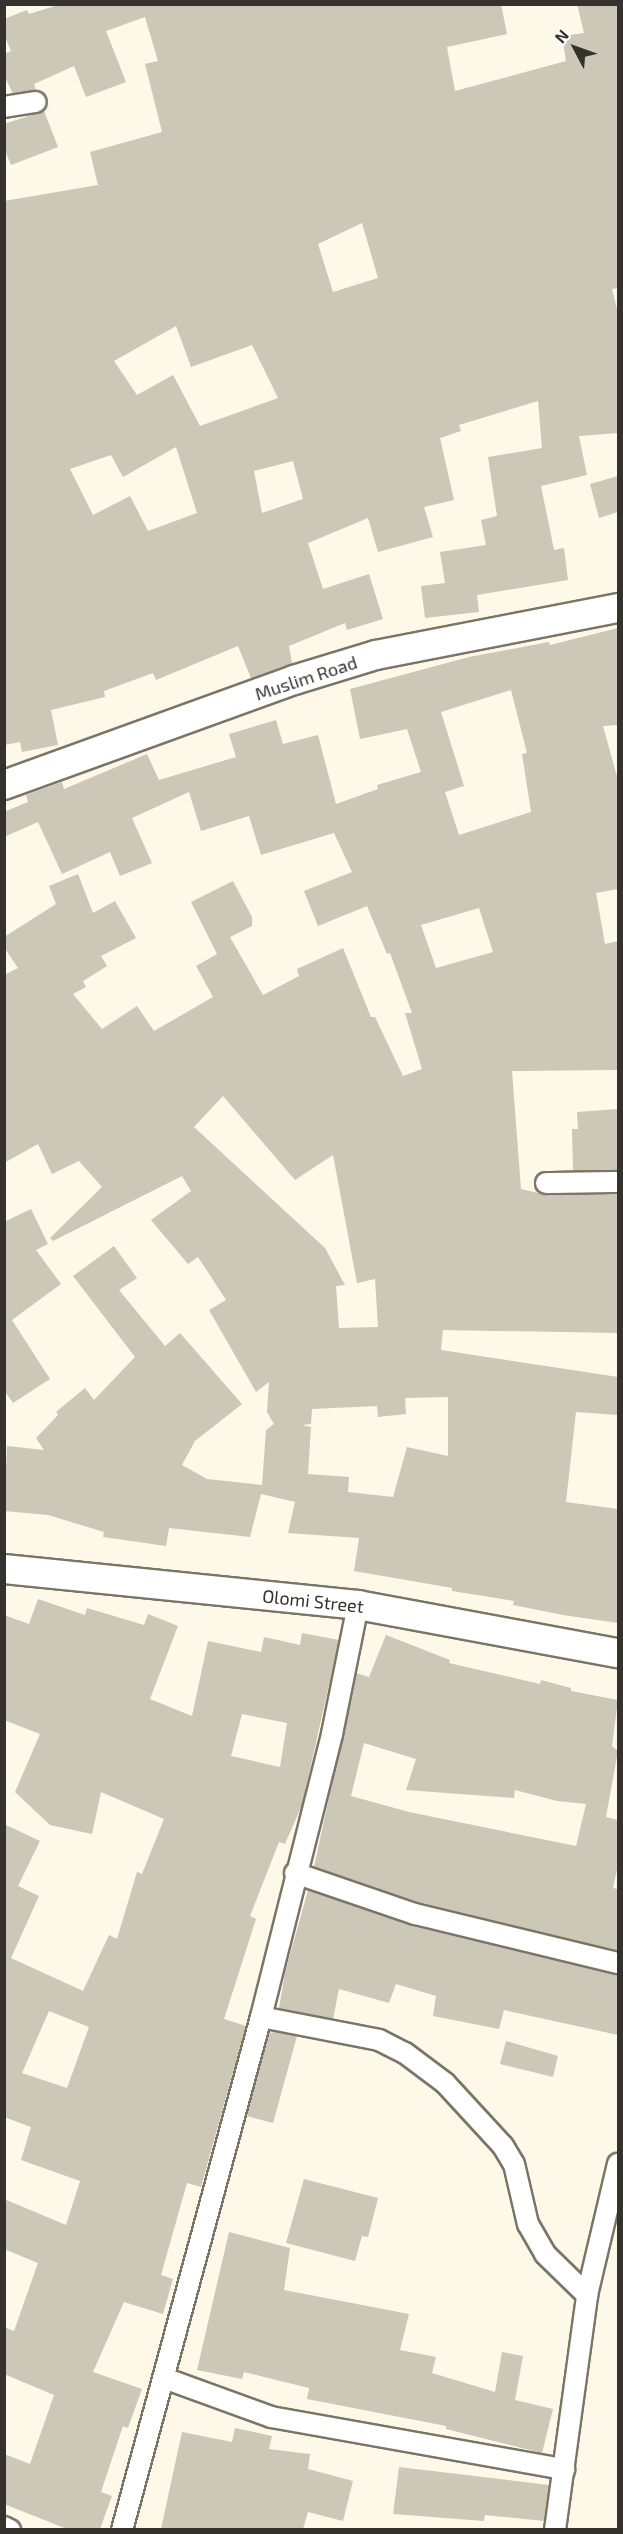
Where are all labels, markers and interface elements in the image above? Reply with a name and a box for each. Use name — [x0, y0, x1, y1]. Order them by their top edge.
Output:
north arrow — [545, 18, 605, 78]
text: N — [550, 25, 572, 46]
street label: Muslim Road — [252, 651, 360, 705]
street label: Olomi Street — [261, 1585, 365, 1617]

